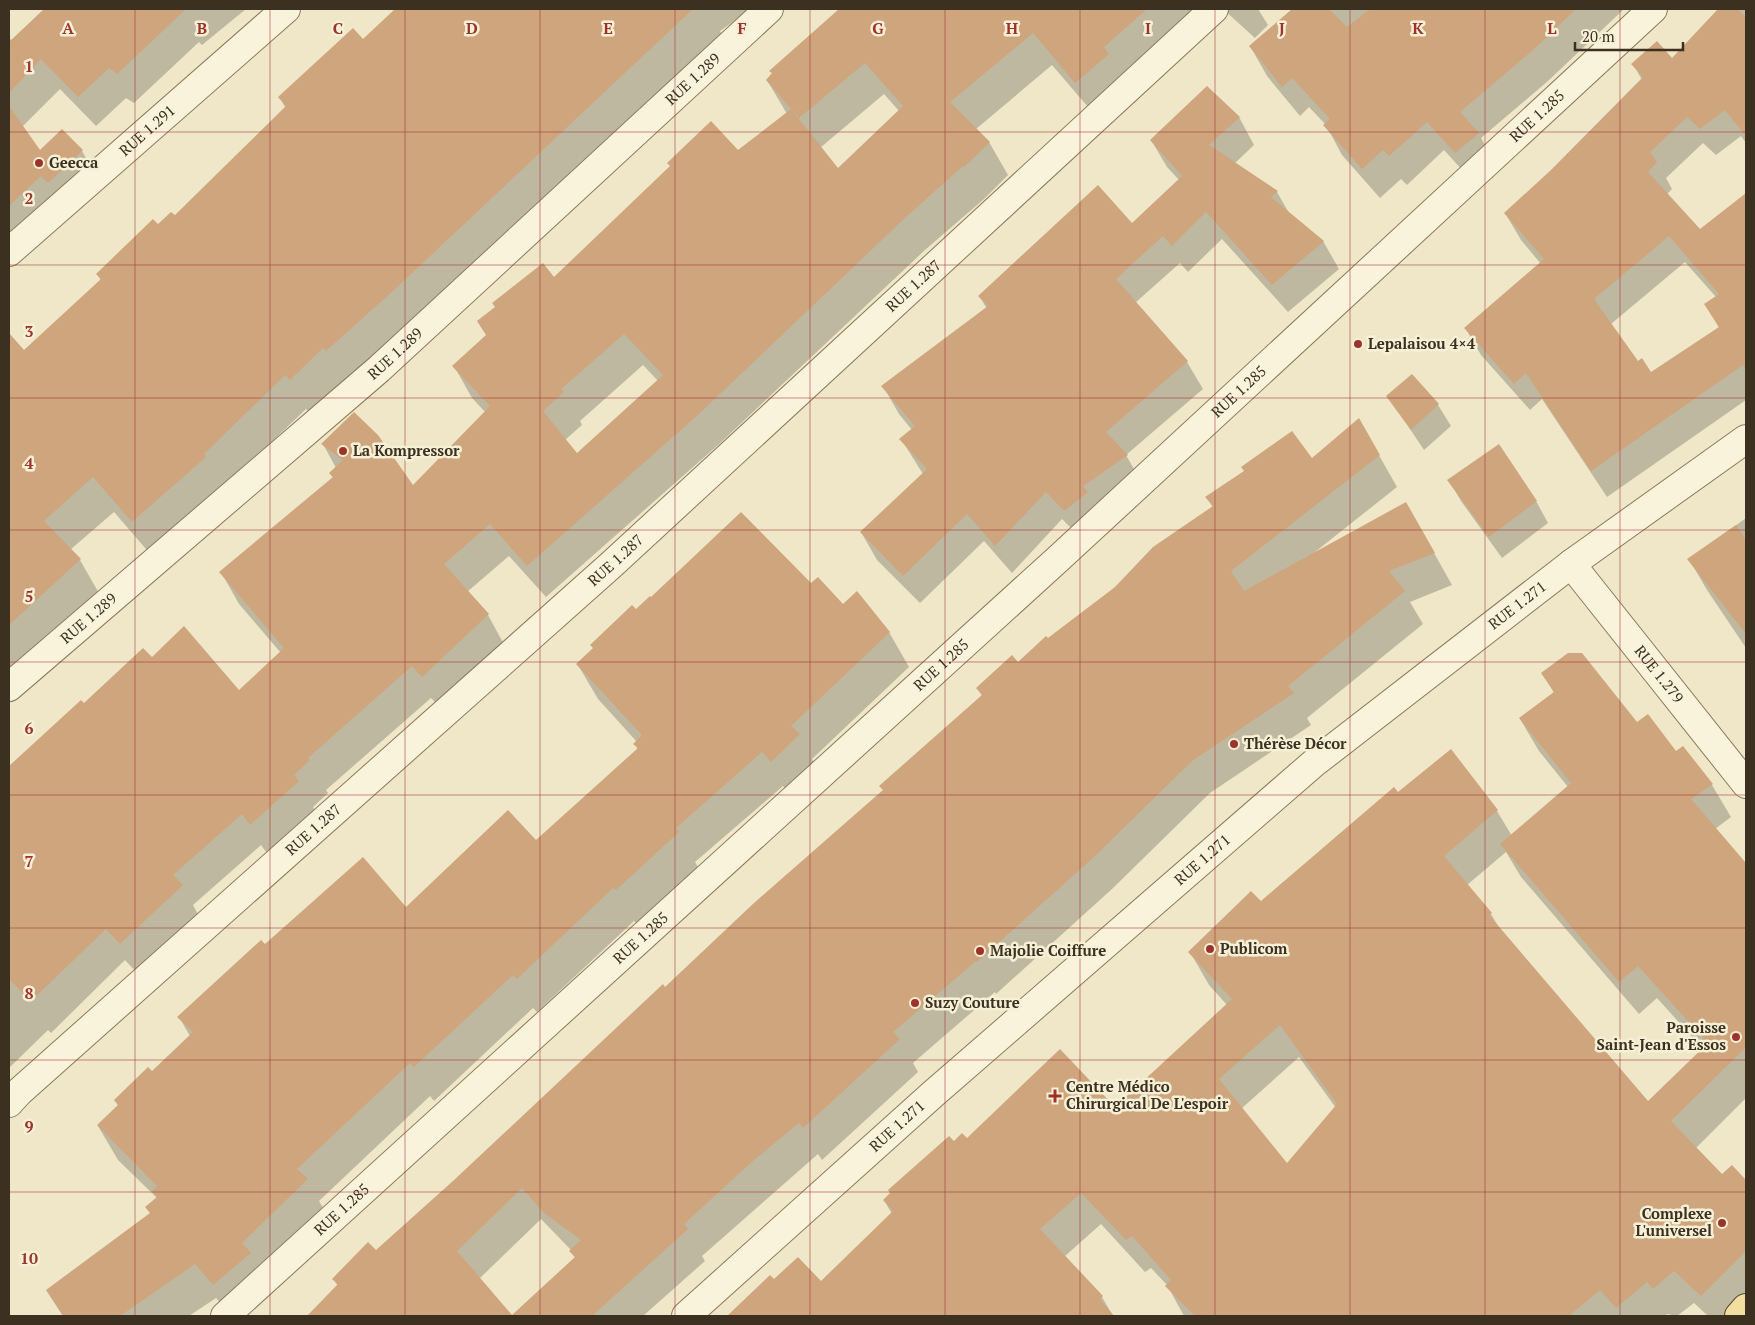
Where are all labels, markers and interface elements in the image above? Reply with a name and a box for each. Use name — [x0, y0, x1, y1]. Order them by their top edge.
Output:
text: A — [62, 17, 74, 39]
text: B — [197, 17, 207, 39]
text: C — [333, 17, 343, 39]
text: D — [466, 17, 478, 39]
text: E — [603, 17, 613, 39]
text: F — [737, 17, 747, 39]
text: G — [872, 17, 884, 39]
text: H — [1006, 17, 1018, 39]
text: I — [1145, 17, 1151, 39]
text: J — [1279, 17, 1285, 39]
text: K — [1412, 17, 1424, 39]
text: L — [1547, 17, 1557, 39]
scale bar — [1575, 20, 1682, 52]
text: 20 m — [1582, 26, 1615, 46]
street label: RUE 1.289 — [660, 48, 724, 109]
text: 1 — [24, 55, 34, 77]
street label: RUE 1.285 — [1505, 85, 1568, 146]
street label: RUE 1.291 — [114, 100, 179, 160]
place label: Geecca — [49, 152, 99, 172]
marker: Geecca — [33, 157, 45, 169]
text: 2 — [24, 187, 34, 209]
street label: RUE 1.287 — [881, 255, 945, 316]
text: 3 — [24, 320, 34, 342]
street label: RUE 1.289 — [363, 323, 426, 384]
place label: Lepalaisou 4×4 — [1368, 333, 1476, 353]
marker: Lepalaisou 4×4 — [1352, 338, 1364, 350]
street label: RUE 1.285 — [1206, 360, 1270, 422]
place label: La Kompressor — [353, 440, 460, 460]
marker: La Kompressor — [337, 445, 349, 457]
text: 4 — [24, 452, 34, 474]
street label: RUE 1.287 — [583, 529, 647, 590]
street label: RUE 1.271 — [1484, 576, 1550, 634]
text: 5 — [24, 585, 34, 607]
street label: RUE 1.289 — [56, 588, 120, 648]
street label: RUE 1.285 — [909, 634, 973, 695]
street label: RUE 1.279 — [1630, 641, 1689, 707]
text: 6 — [24, 717, 34, 739]
place label: Thérèse Décor — [1244, 733, 1347, 753]
marker: Thérèse Décor — [1228, 738, 1240, 750]
street label: RUE 1.287 — [281, 799, 345, 859]
street label: RUE 1.271 — [1169, 829, 1234, 889]
text: 7 — [24, 850, 34, 872]
street label: RUE 1.285 — [608, 907, 672, 968]
place label: Publicom — [1220, 938, 1288, 958]
place label: Majolie Coiffure — [990, 940, 1106, 960]
marker: Publicom — [1204, 943, 1216, 955]
marker: Majolie Coiffure — [974, 945, 986, 957]
text: 8 — [24, 982, 34, 1004]
place label: Suzy Couture — [925, 992, 1020, 1012]
marker: Suzy Couture — [909, 997, 921, 1009]
place label: Paroisse Saint-Jean d'Essos — [1597, 1017, 1726, 1054]
marker: Paroisse Saint-Jean d'Essos — [1730, 1031, 1742, 1043]
place label: Centre Médico Chirurgical De L'espoir — [1066, 1076, 1229, 1113]
marker: Centre Médico Chirurgical De L'espoir — [1048, 1089, 1062, 1103]
street label: RUE 1.271 — [864, 1095, 929, 1156]
text: 9 — [24, 1115, 34, 1137]
street label: RUE 1.285 — [309, 1179, 373, 1239]
place label: Complexe L'universel — [1636, 1203, 1712, 1240]
marker: Complexe L'universel — [1716, 1217, 1728, 1229]
text: 10 — [20, 1247, 38, 1269]

